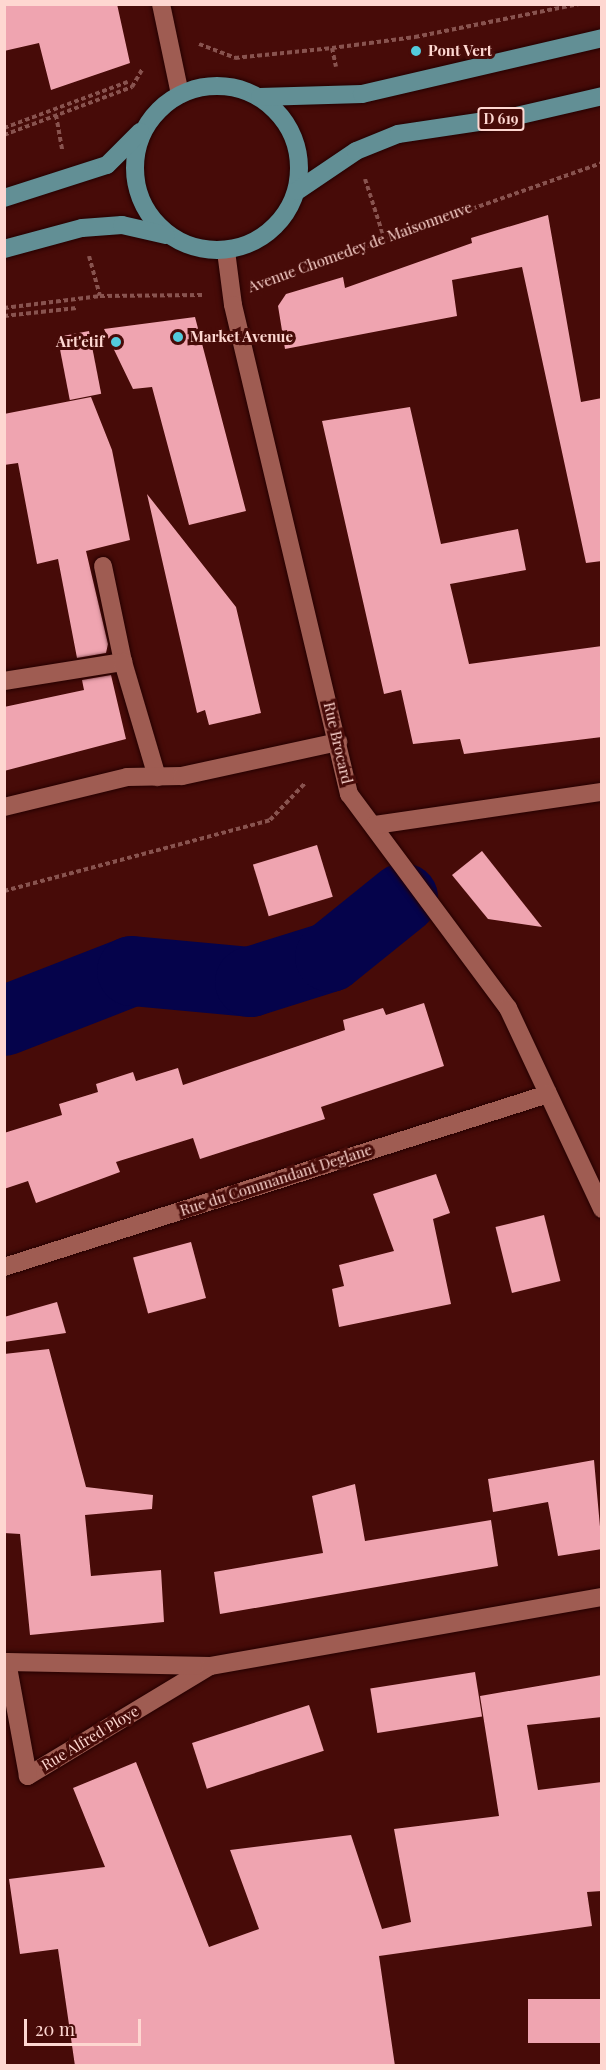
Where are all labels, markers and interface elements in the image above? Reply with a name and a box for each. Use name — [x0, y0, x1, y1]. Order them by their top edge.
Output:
place label: Pont Vert — [428, 42, 493, 60]
marker: Pont Vert — [409, 44, 423, 58]
road number: D 619 — [477, 108, 525, 130]
street label: Avenue Chomedey de Maisonneuve — [245, 198, 475, 296]
place label: Market Avenue — [190, 328, 294, 346]
marker: Market Avenue — [171, 330, 185, 344]
place label: Art'etif — [56, 333, 104, 351]
marker: Art'etif — [109, 335, 123, 349]
street label: Rue Brocard — [320, 700, 356, 786]
street label: Rue du Commandant Deglane — [177, 1140, 375, 1220]
street label: Rue Alfred Ploye — [38, 1702, 142, 1774]
scale bar — [27, 2007, 144, 2045]
text: 20 m — [35, 2017, 75, 2041]

